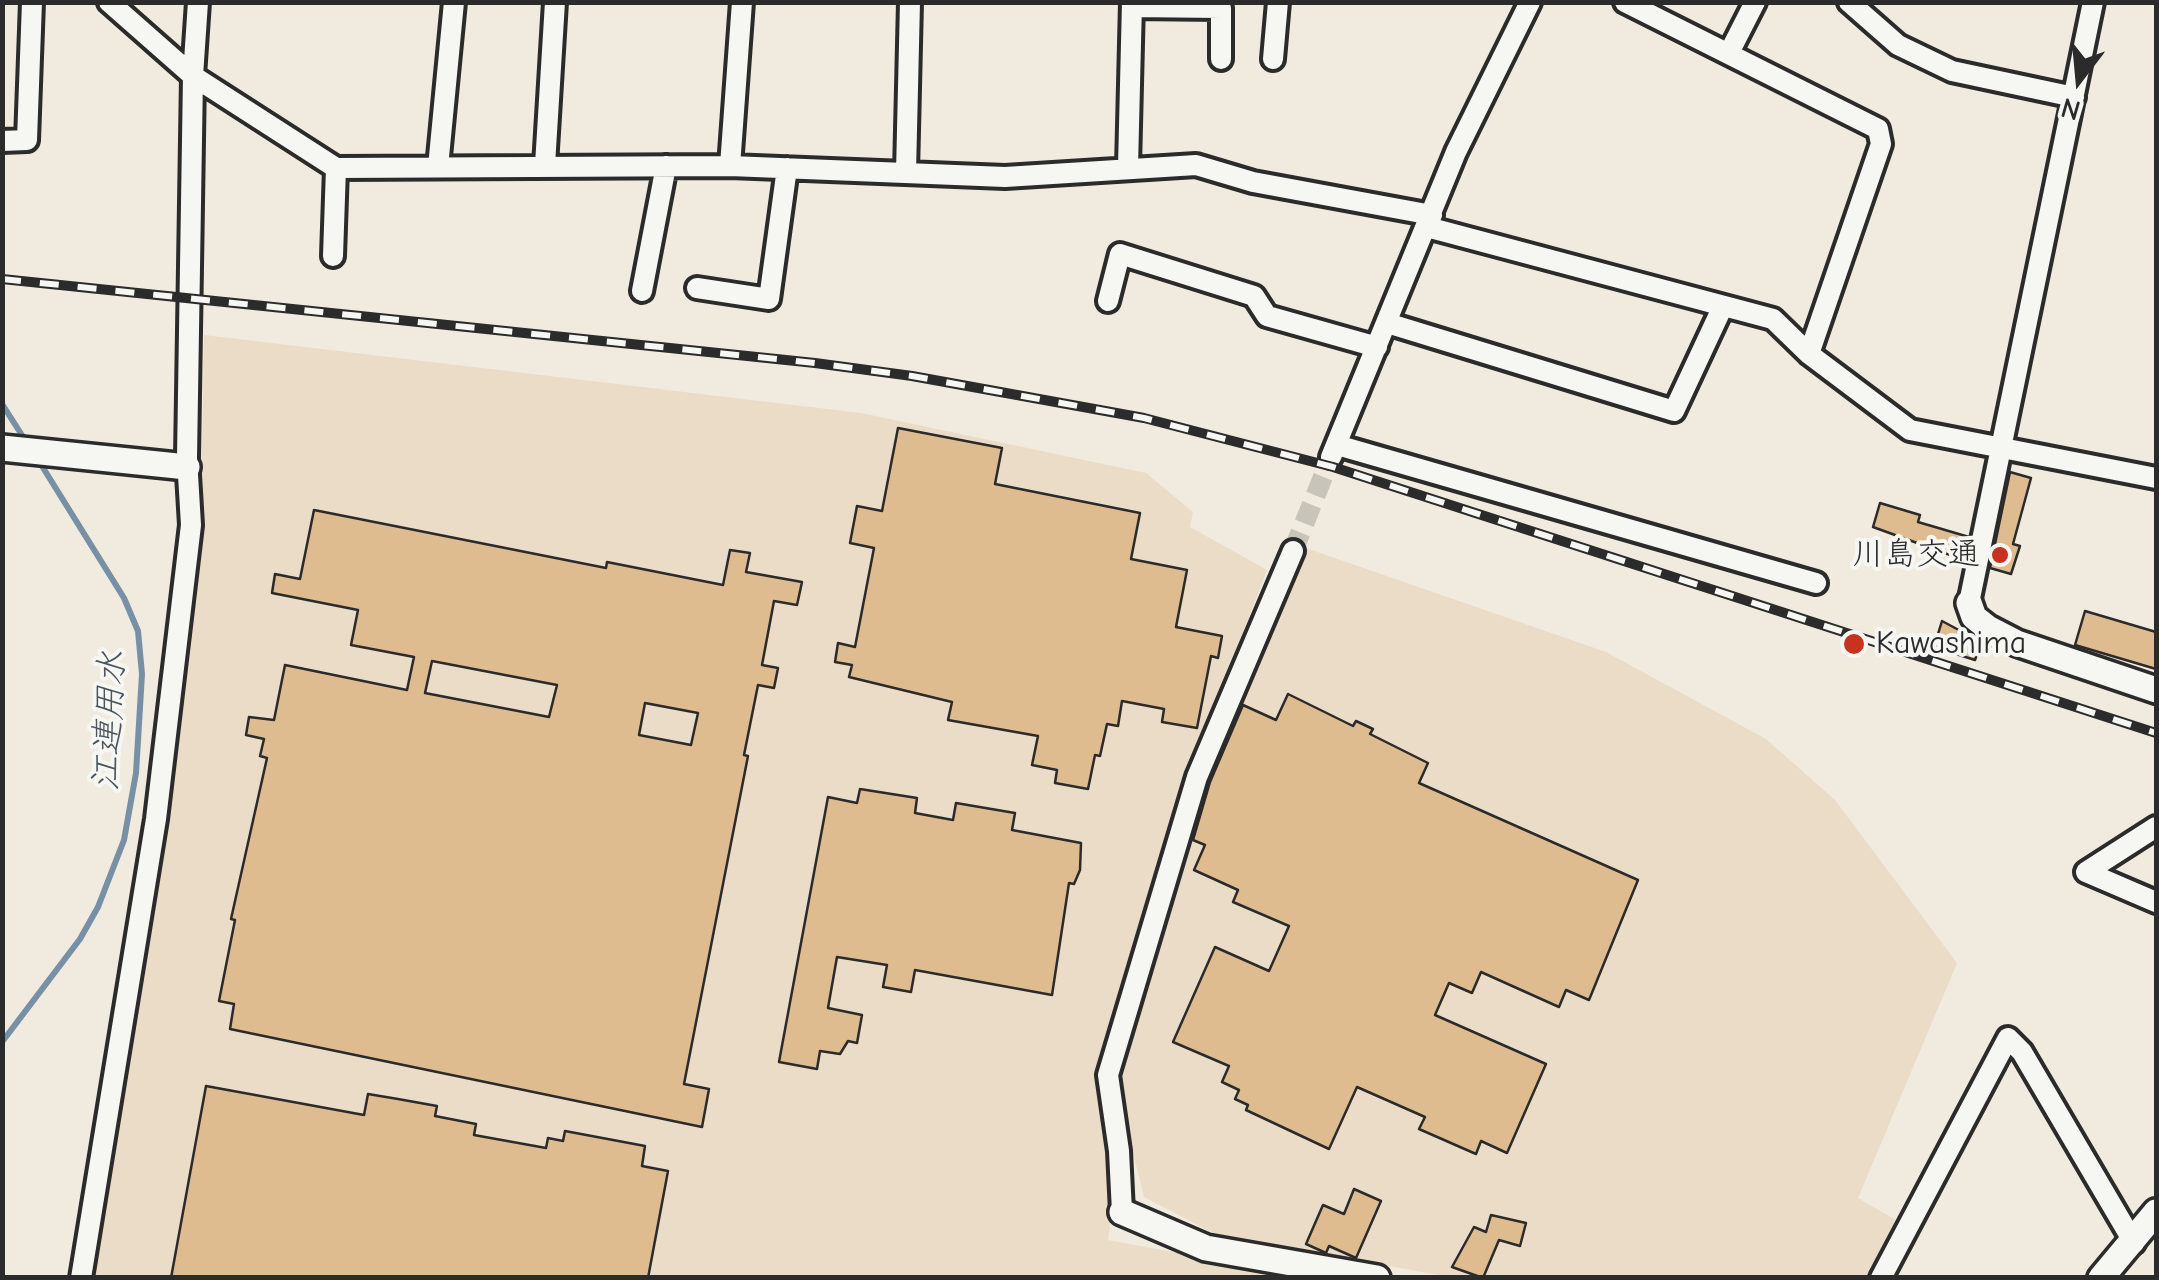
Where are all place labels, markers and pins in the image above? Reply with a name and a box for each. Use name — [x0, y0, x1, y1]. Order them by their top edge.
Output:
place label: 川島交通 — [1852, 536, 1980, 574]
marker: 川島交通 — [1989, 544, 2011, 566]
place label: Kawashima — [1876, 625, 2026, 663]
marker: Kawashima — [1841, 631, 1867, 657]

